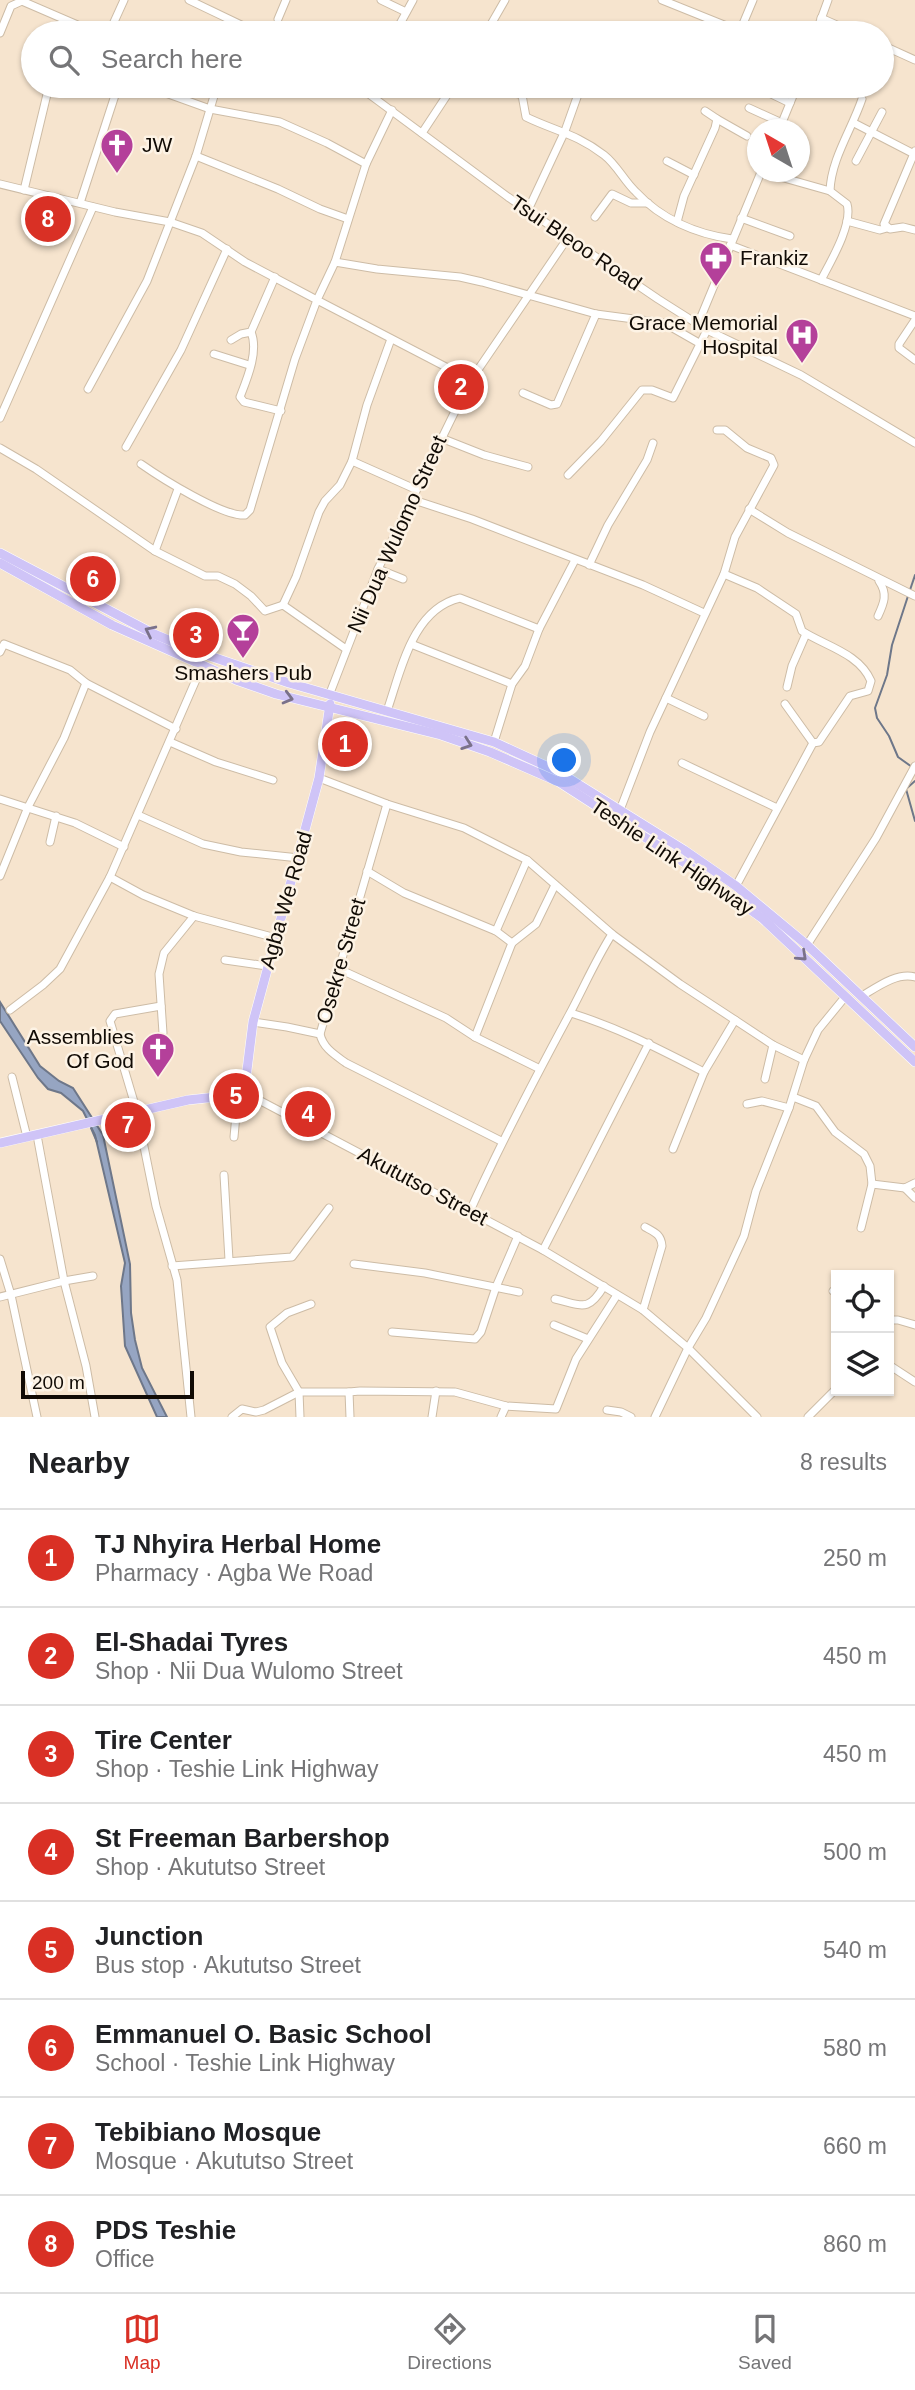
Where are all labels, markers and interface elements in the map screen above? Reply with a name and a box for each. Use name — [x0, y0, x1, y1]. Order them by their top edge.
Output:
search box — [21, 21, 894, 98]
icon: search — [45, 41, 83, 79]
text: Search here — [101, 44, 243, 74]
north arrow — [747, 119, 810, 182]
church icon: JW — [98, 126, 136, 175]
place label: JW — [142, 133, 173, 156]
street label: Tsui Bleoo Road — [506, 190, 646, 295]
pin: 8 — [25, 193, 71, 245]
pharmacy icon: Frankiz — [697, 239, 735, 288]
place label: Frankiz — [740, 246, 809, 269]
place label: Grace Memorial Hospital — [629, 311, 778, 358]
hospital icon: Grace Memorial Hospital — [783, 316, 821, 365]
pin: 2 — [438, 361, 484, 413]
street label: Nii Dua Wulomo Street — [343, 432, 450, 636]
pin: 6 — [70, 553, 116, 605]
pin: 3 — [173, 609, 219, 661]
bar icon: Smashers Pub — [224, 611, 262, 660]
one-way arrow — [145, 625, 157, 639]
place label: Smashers Pub — [174, 661, 312, 684]
one-way arrow — [282, 689, 294, 704]
pin: 1 — [322, 718, 368, 770]
one-way arrow — [460, 736, 472, 750]
your location — [547, 743, 581, 777]
street label: Teshie Link Highway — [586, 794, 758, 920]
street label: Agba We Road — [255, 828, 316, 971]
street label: Osekre Street — [312, 895, 369, 1026]
one-way arrow — [794, 947, 807, 960]
place label: Assemblies Of God — [27, 1025, 134, 1072]
church icon: Assemblies Of God — [139, 1030, 177, 1079]
pin: 5 — [213, 1070, 259, 1122]
pin: 4 — [285, 1088, 331, 1140]
pin: 7 — [105, 1099, 151, 1151]
street label: Akututso Street — [354, 1142, 492, 1229]
map controls — [831, 1270, 894, 1396]
button: locate — [831, 1270, 894, 1333]
button: layers — [831, 1333, 894, 1396]
scale bar — [21, 1368, 194, 1400]
text: 200 m — [32, 1372, 85, 1393]
text: Nearby — [28, 1446, 130, 1479]
text: 8 results — [800, 1449, 887, 1475]
text: TJ Nhyira Herbal Home — [95, 1529, 381, 1559]
text: 1 — [45, 1545, 57, 1571]
text: 250 m — [823, 1545, 887, 1571]
text: Pharmacy · Agba We Road — [95, 1560, 373, 1586]
text: El-Shadai Tyres — [95, 1627, 288, 1657]
text: 2 — [45, 1643, 57, 1669]
text: 450 m — [823, 1643, 887, 1669]
text: Shop · Nii Dua Wulomo Street — [95, 1658, 403, 1684]
text: Tire Center — [95, 1725, 232, 1755]
text: 3 — [45, 1741, 57, 1767]
text: 450 m — [823, 1741, 887, 1767]
text: Shop · Teshie Link Highway — [95, 1756, 378, 1782]
text: St Freeman Barbershop — [95, 1823, 390, 1853]
text: 4 — [45, 1839, 57, 1865]
text: 500 m — [823, 1839, 887, 1865]
text: Shop · Akututso Street — [95, 1854, 325, 1880]
text: Junction — [95, 1921, 203, 1951]
text: 5 — [45, 1937, 57, 1963]
text: 540 m — [823, 1937, 887, 1963]
text: Bus stop · Akututso Street — [95, 1952, 361, 1978]
text: Emmanuel O. Basic School — [95, 2019, 432, 2049]
text: 6 — [45, 2035, 57, 2061]
text: 580 m — [823, 2035, 887, 2061]
text: School · Teshie Link Highway — [95, 2050, 395, 2076]
text: Tebibiano Mosque — [95, 2117, 321, 2147]
text: 7 — [45, 2133, 57, 2159]
text: 660 m — [823, 2133, 887, 2159]
text: Mosque · Akututso Street — [95, 2148, 353, 2174]
text: PDS Teshie — [95, 2215, 236, 2245]
text: 8 — [45, 2231, 57, 2257]
text: 860 m — [823, 2231, 887, 2257]
text: Office — [95, 2246, 155, 2272]
tab: Map — [123, 2310, 161, 2374]
tab: Directions — [407, 2310, 492, 2374]
tab: Saved — [738, 2310, 792, 2374]

